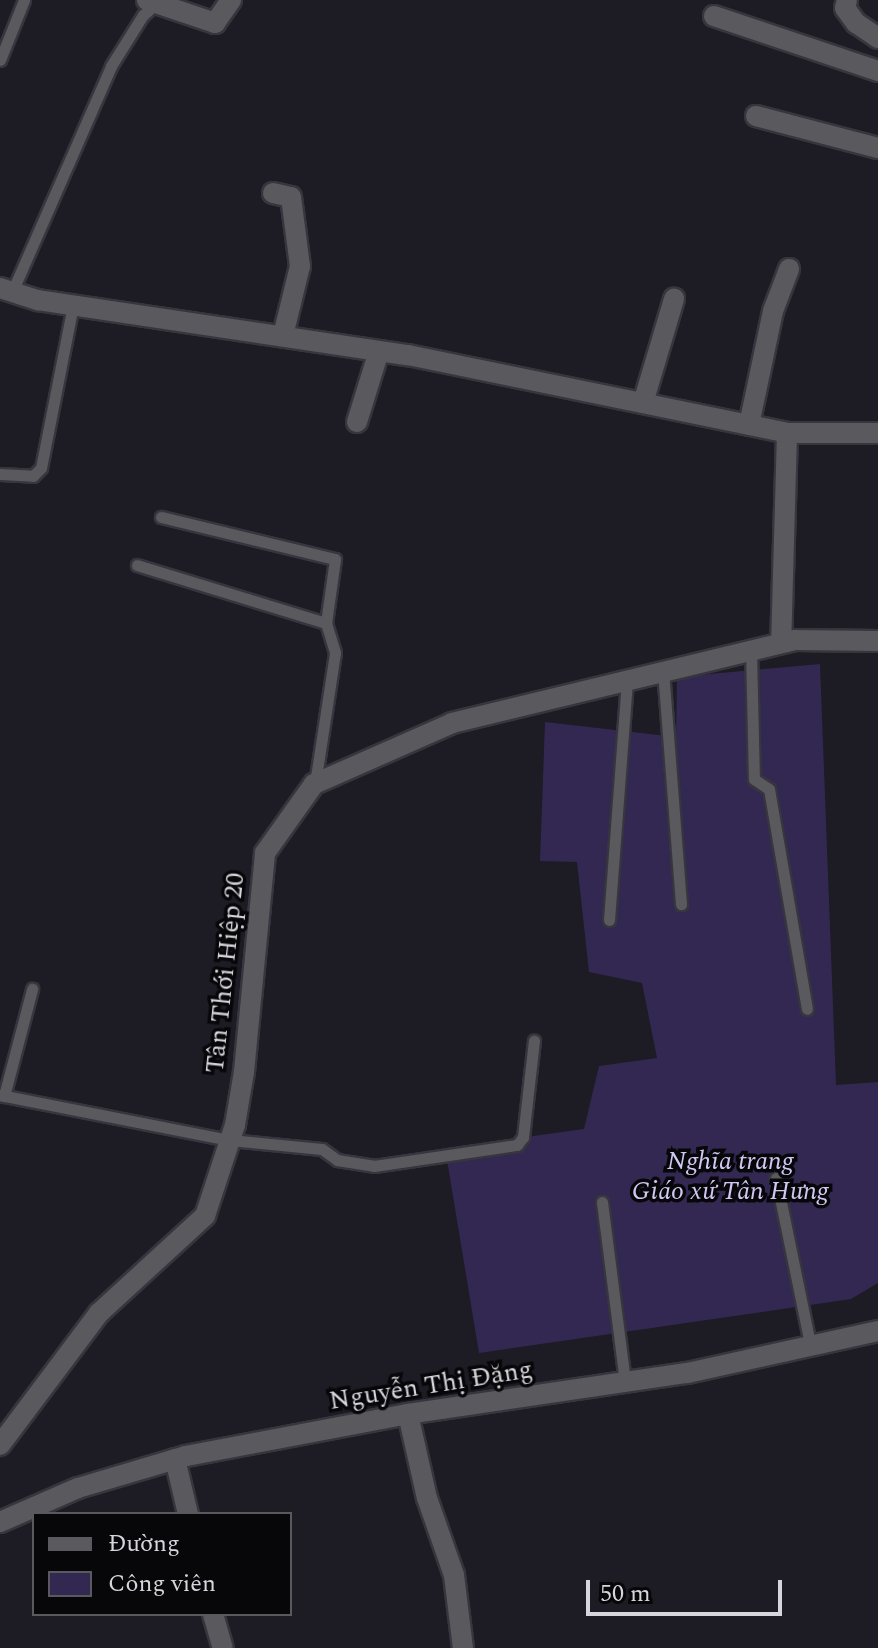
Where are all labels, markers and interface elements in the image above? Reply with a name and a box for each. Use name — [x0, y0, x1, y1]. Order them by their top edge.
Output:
street label: Tân Thới Hiệp 20 — [200, 871, 252, 1075]
park label: Nghĩa trang Giáo xứ Tân Hưng — [632, 1146, 828, 1208]
street label: Nguyễn Thị Đặng — [327, 1355, 535, 1417]
legend — [32, 1512, 292, 1616]
text: Đường — [108, 1526, 180, 1562]
scale bar — [590, 1564, 786, 1614]
text: Công viên — [108, 1566, 216, 1602]
text: 50 m — [600, 1576, 651, 1612]

